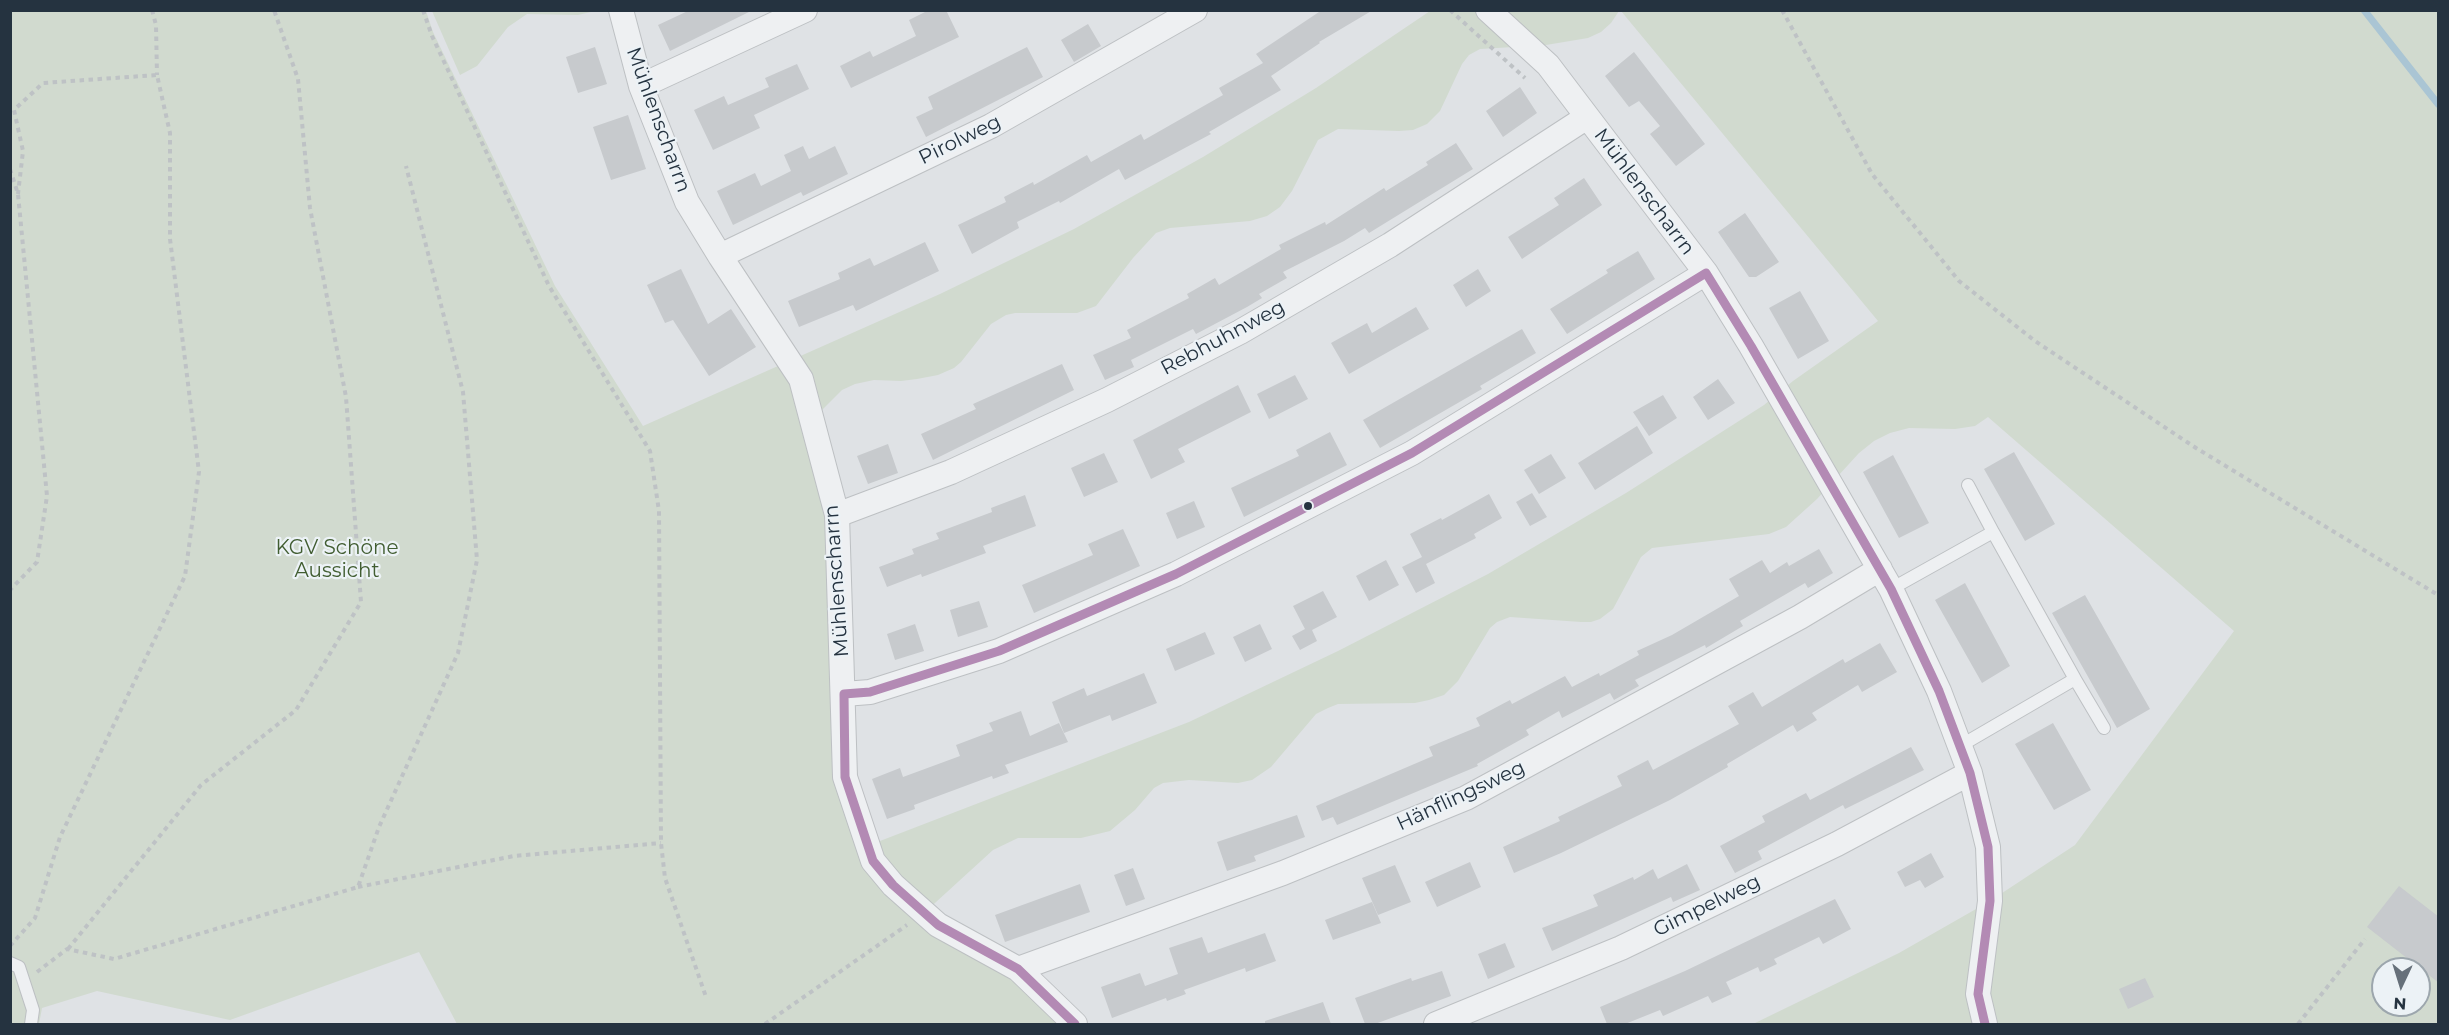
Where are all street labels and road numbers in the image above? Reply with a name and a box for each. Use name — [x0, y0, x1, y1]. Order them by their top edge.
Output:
street label: Mühlenscharrn — [621, 44, 695, 196]
street label: Pirolweg — [915, 110, 1005, 170]
street label: Mühlenscharrn — [1589, 124, 1699, 260]
street label: Rebhuhnweg — [1157, 295, 1289, 381]
street label: Mühlenscharrn — [820, 504, 854, 658]
street label: Hänflingsweg — [1393, 756, 1529, 836]
street label: Gimpelweg — [1650, 870, 1764, 942]

